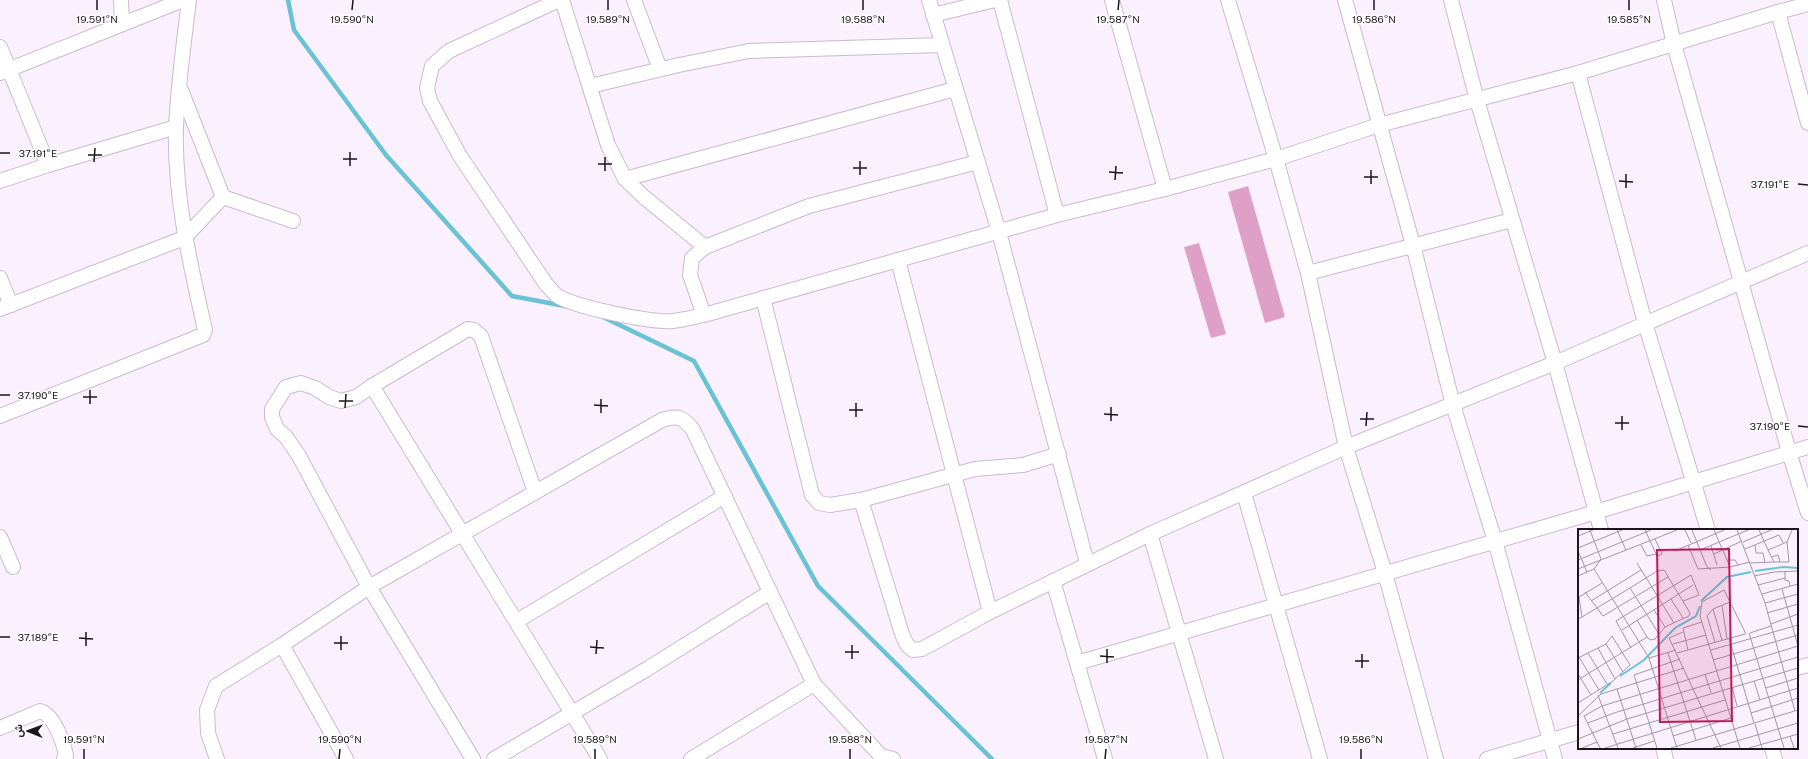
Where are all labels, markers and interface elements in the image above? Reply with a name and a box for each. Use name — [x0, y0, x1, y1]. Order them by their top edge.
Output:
text: 19.591°N — [76, 13, 118, 25]
text: 19.590°N — [330, 13, 374, 25]
text: 19.589°N — [586, 13, 630, 25]
text: 19.588°N — [841, 13, 885, 25]
text: 19.587°N — [1096, 13, 1140, 25]
text: 19.586°N — [1352, 13, 1396, 25]
text: 19.585°N — [1607, 13, 1651, 25]
text: 37.191°E — [19, 147, 57, 159]
text: 37.191°E — [1751, 178, 1789, 190]
text: 37.190°E — [18, 389, 58, 401]
text: 37.190°E — [1750, 420, 1790, 432]
inset map — [1578, 529, 1798, 749]
text: 37.189°E — [18, 631, 58, 643]
north arrow — [8, 711, 48, 751]
text: ش — [12, 724, 25, 738]
text: 19.591°N — [63, 733, 105, 745]
text: 19.590°N — [318, 733, 362, 745]
text: 19.589°N — [573, 733, 617, 745]
text: 19.588°N — [828, 733, 872, 745]
text: 19.587°N — [1084, 733, 1128, 745]
text: 19.586°N — [1339, 733, 1383, 745]

